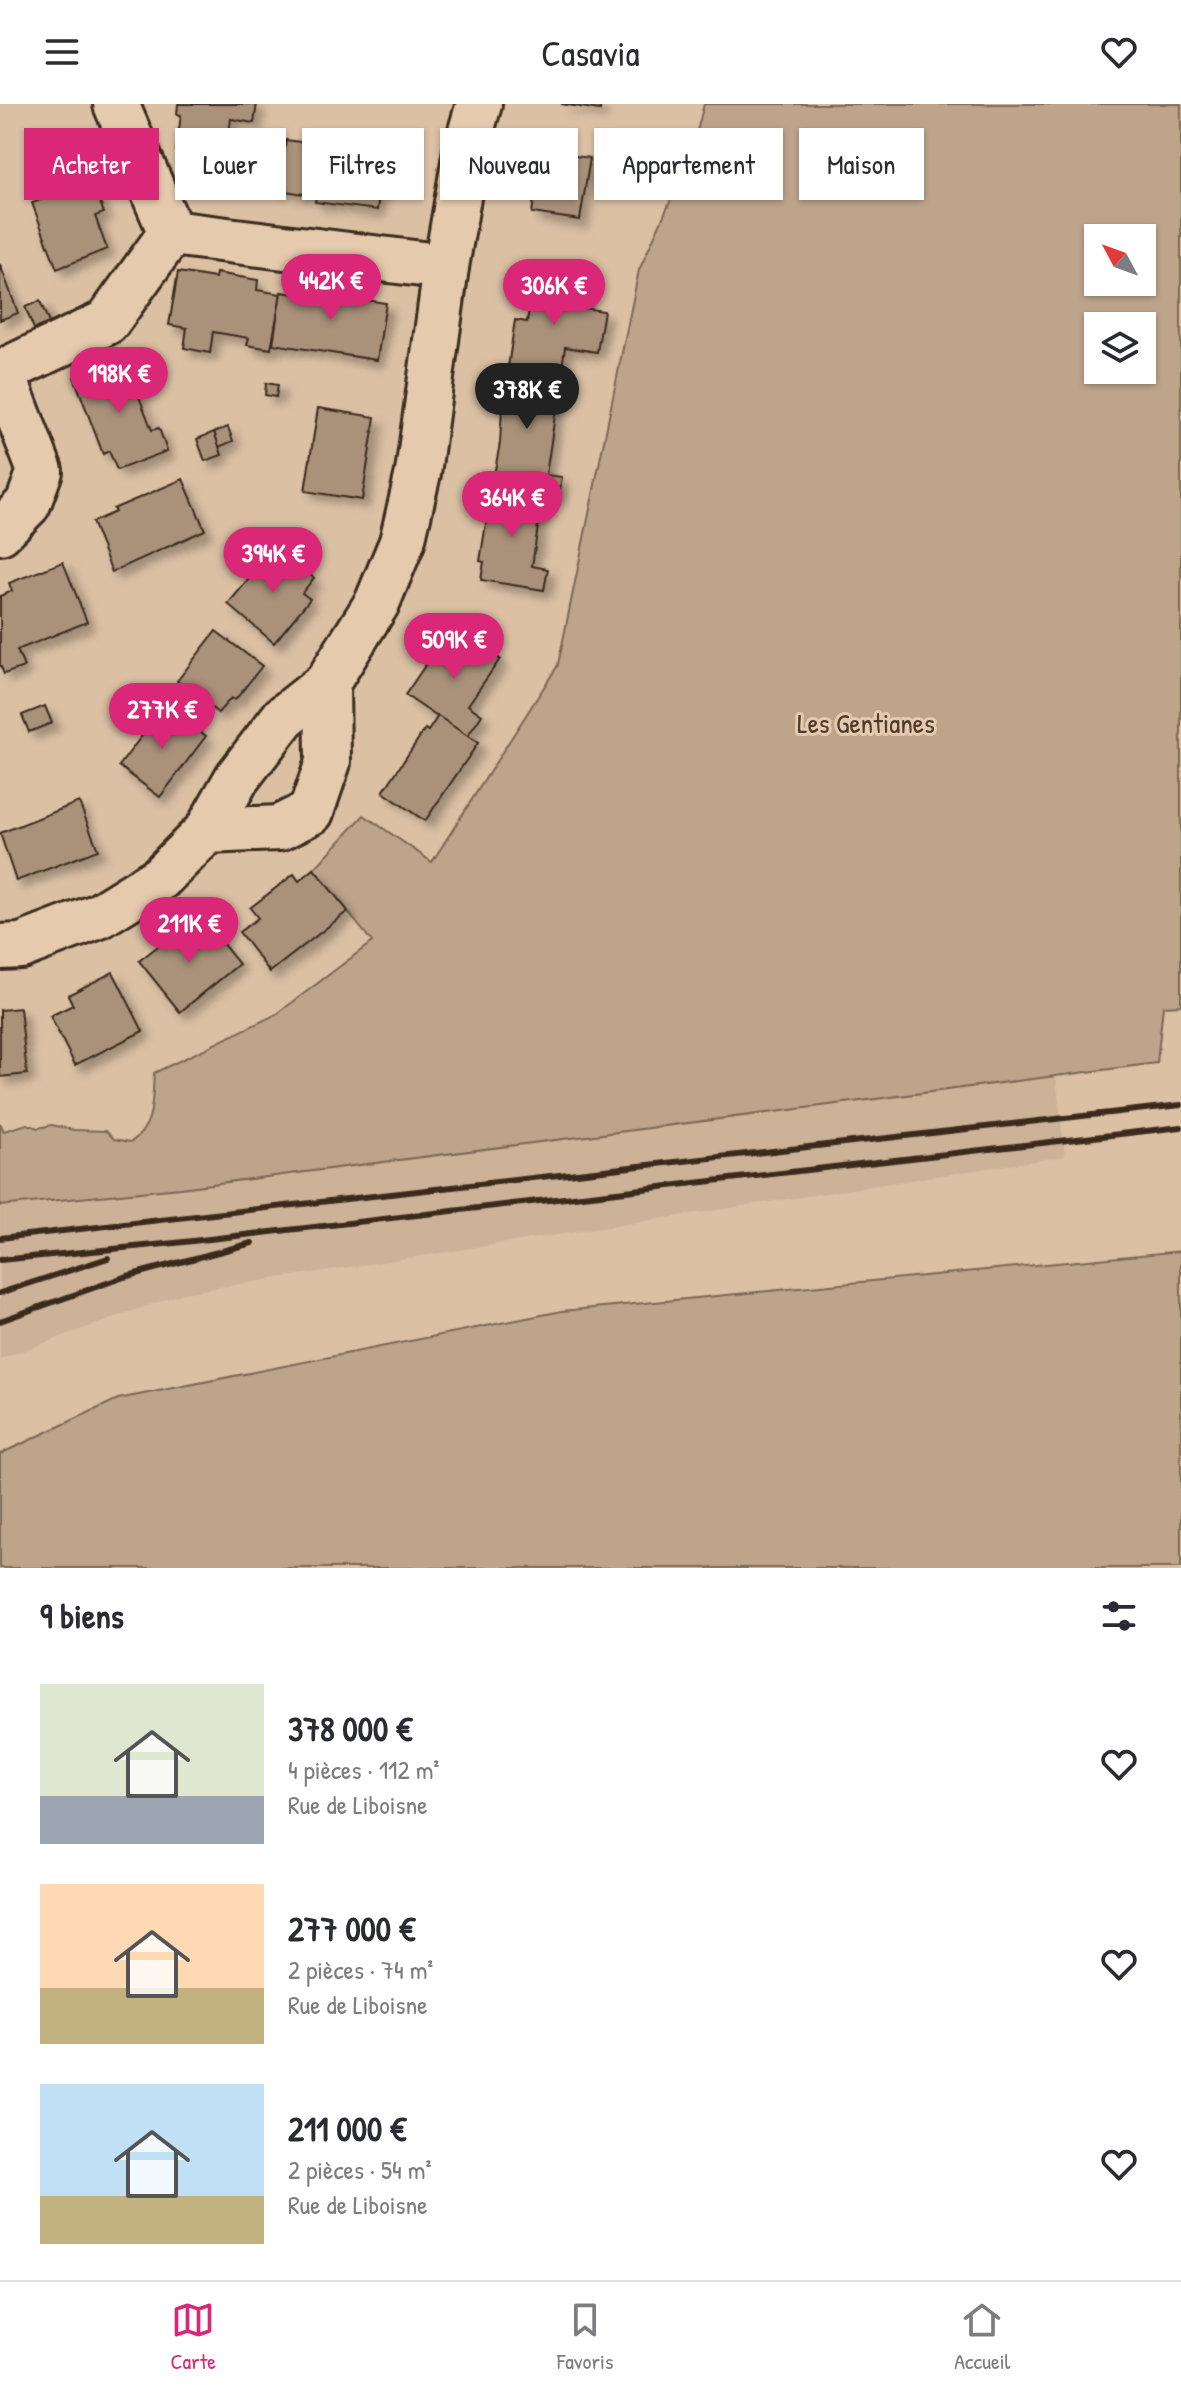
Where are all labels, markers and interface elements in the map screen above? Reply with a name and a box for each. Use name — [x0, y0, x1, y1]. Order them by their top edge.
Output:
text: Casavia — [541, 28, 640, 77]
icon: menu — [40, 30, 84, 74]
icon: heart — [1097, 30, 1141, 74]
chip: Acheter — [24, 128, 159, 200]
chip: Louer — [175, 128, 286, 200]
chip: Filtres — [302, 128, 424, 200]
chip: Nouveau — [440, 128, 578, 200]
chip: Appartement — [594, 128, 783, 200]
chip: Maison — [799, 128, 924, 200]
north arrow — [1084, 224, 1156, 296]
map controls — [1084, 224, 1156, 384]
pin: 442K € — [266, 254, 396, 322]
pin: 306K € — [489, 259, 619, 327]
text: 442K € — [299, 262, 363, 297]
text: 306K € — [521, 267, 587, 302]
button: layers — [1084, 312, 1156, 384]
pin: 198K € — [54, 347, 184, 415]
text: 198K € — [88, 355, 150, 390]
pin: 378K € — [462, 363, 592, 431]
text: 378K € — [493, 371, 561, 406]
pin: 364K € — [447, 471, 577, 539]
text: 364K € — [480, 479, 544, 514]
pin: 394K € — [208, 527, 338, 595]
text: 394K € — [241, 535, 305, 570]
pin: 509K € — [389, 613, 519, 681]
text: 509K € — [422, 621, 486, 656]
pin: 277K € — [97, 683, 227, 751]
text: 277K € — [127, 691, 197, 726]
park label: Les Gentianes — [797, 704, 935, 742]
pin: 211K € — [124, 897, 254, 965]
text: 211K € — [157, 905, 221, 940]
text: 9 biens — [40, 1593, 124, 1639]
icon: filters — [1097, 1594, 1141, 1638]
text: 378 000 € — [288, 1706, 412, 1752]
icon: home — [104, 1716, 200, 1812]
icon: heart — [1097, 1742, 1141, 1786]
text: 4 pièces · 112 m² — [288, 1752, 439, 1787]
text: Rue de Liboisne — [288, 1787, 428, 1822]
text: 277 000 € — [288, 1906, 415, 1952]
icon: home — [104, 1916, 200, 2012]
icon: heart — [1097, 1942, 1141, 1986]
text: 2 pièces · 74 m² — [288, 1952, 433, 1987]
text: Rue de Liboisne — [288, 1987, 428, 2022]
text: 211 000 € — [288, 2106, 406, 2152]
icon: home — [104, 2116, 200, 2212]
icon: heart — [1097, 2142, 1141, 2186]
text: 2 pièces · 54 m² — [288, 2152, 431, 2187]
text: Rue de Liboisne — [288, 2187, 428, 2222]
tab: Carte — [170, 2298, 216, 2376]
tab: Favoris — [557, 2298, 613, 2376]
tab: Accueil — [954, 2298, 1010, 2376]

